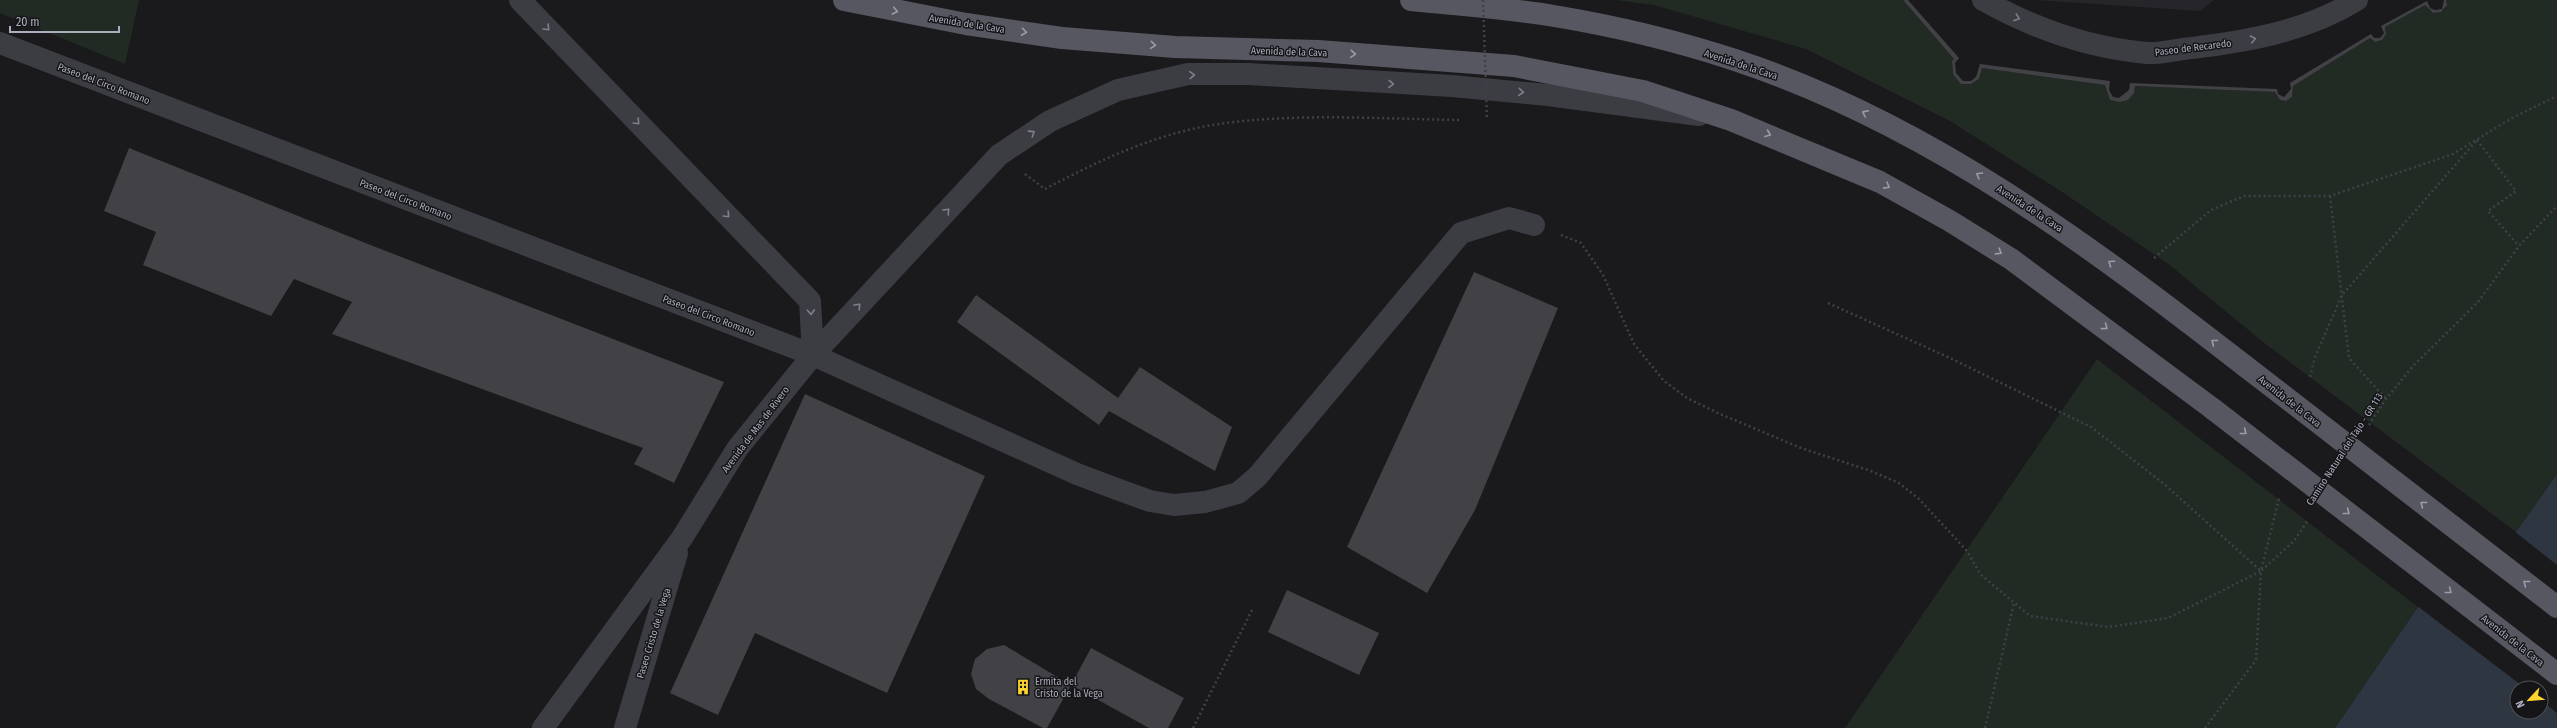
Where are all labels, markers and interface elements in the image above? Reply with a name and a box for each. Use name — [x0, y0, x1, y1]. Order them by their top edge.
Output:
one-way arrow — [892, 6, 899, 14]
scale bar — [10, 8, 119, 34]
street label: Avenida de la Cava — [928, 12, 1006, 36]
one-way arrow — [2014, 14, 2021, 22]
text: 20 m — [16, 15, 40, 29]
one-way arrow — [542, 23, 550, 31]
one-way arrow — [1021, 27, 1027, 36]
one-way arrow — [2250, 35, 2256, 43]
street label: Paseo de Recaredo — [2154, 37, 2232, 59]
one-way arrow — [1150, 41, 1156, 50]
street label: Avenida de la Cava — [1251, 45, 1327, 59]
street label: Avenida de la Cava — [1702, 47, 1779, 82]
one-way arrow — [1350, 50, 1356, 59]
street label: Paseo del Circo Romano — [56, 61, 151, 107]
one-way arrow — [1189, 70, 1195, 79]
one-way arrow — [1388, 79, 1394, 88]
one-way arrow — [1518, 88, 1524, 97]
one-way arrow — [1862, 111, 1869, 118]
one-way arrow — [632, 117, 640, 125]
one-way arrow — [1763, 129, 1771, 137]
one-way arrow — [1028, 130, 1035, 138]
one-way arrow — [1976, 173, 1983, 180]
street label: Paseo del Circo Romano — [358, 177, 453, 223]
one-way arrow — [1883, 181, 1890, 188]
street label: Avenida de la Cava — [1994, 183, 2065, 235]
one-way arrow — [942, 208, 950, 216]
one-way arrow — [722, 210, 730, 218]
one-way arrow — [1995, 247, 2002, 254]
one-way arrow — [2108, 260, 2115, 268]
street label: Paseo del Circo Romano — [661, 293, 756, 339]
one-way arrow — [854, 303, 861, 311]
one-way arrow — [806, 309, 815, 315]
one-way arrow — [2100, 322, 2107, 329]
one-way arrow — [2212, 339, 2219, 346]
street label: Avenida de la Cava — [2256, 374, 2323, 430]
street label: Avenida de Mas de Rivero — [720, 384, 792, 475]
street label: Camino Natural del Tajo - GR 113 — [2304, 391, 2386, 508]
one-way arrow — [2239, 428, 2246, 435]
one-way arrow — [2421, 501, 2428, 508]
one-way arrow — [2342, 507, 2349, 514]
one-way arrow — [2524, 581, 2531, 588]
street label: Paseo Cristo de la Vega — [634, 587, 673, 680]
one-way arrow — [2445, 587, 2452, 594]
street label: Avenida de la Cava — [2479, 613, 2546, 669]
place label: Ermita del Cristo de la Vega — [1035, 676, 1103, 700]
building icon: Ermita del Cristo de la Vega — [1014, 678, 1032, 696]
north arrow — [2509, 680, 2549, 720]
text: N — [2513, 698, 2528, 710]

